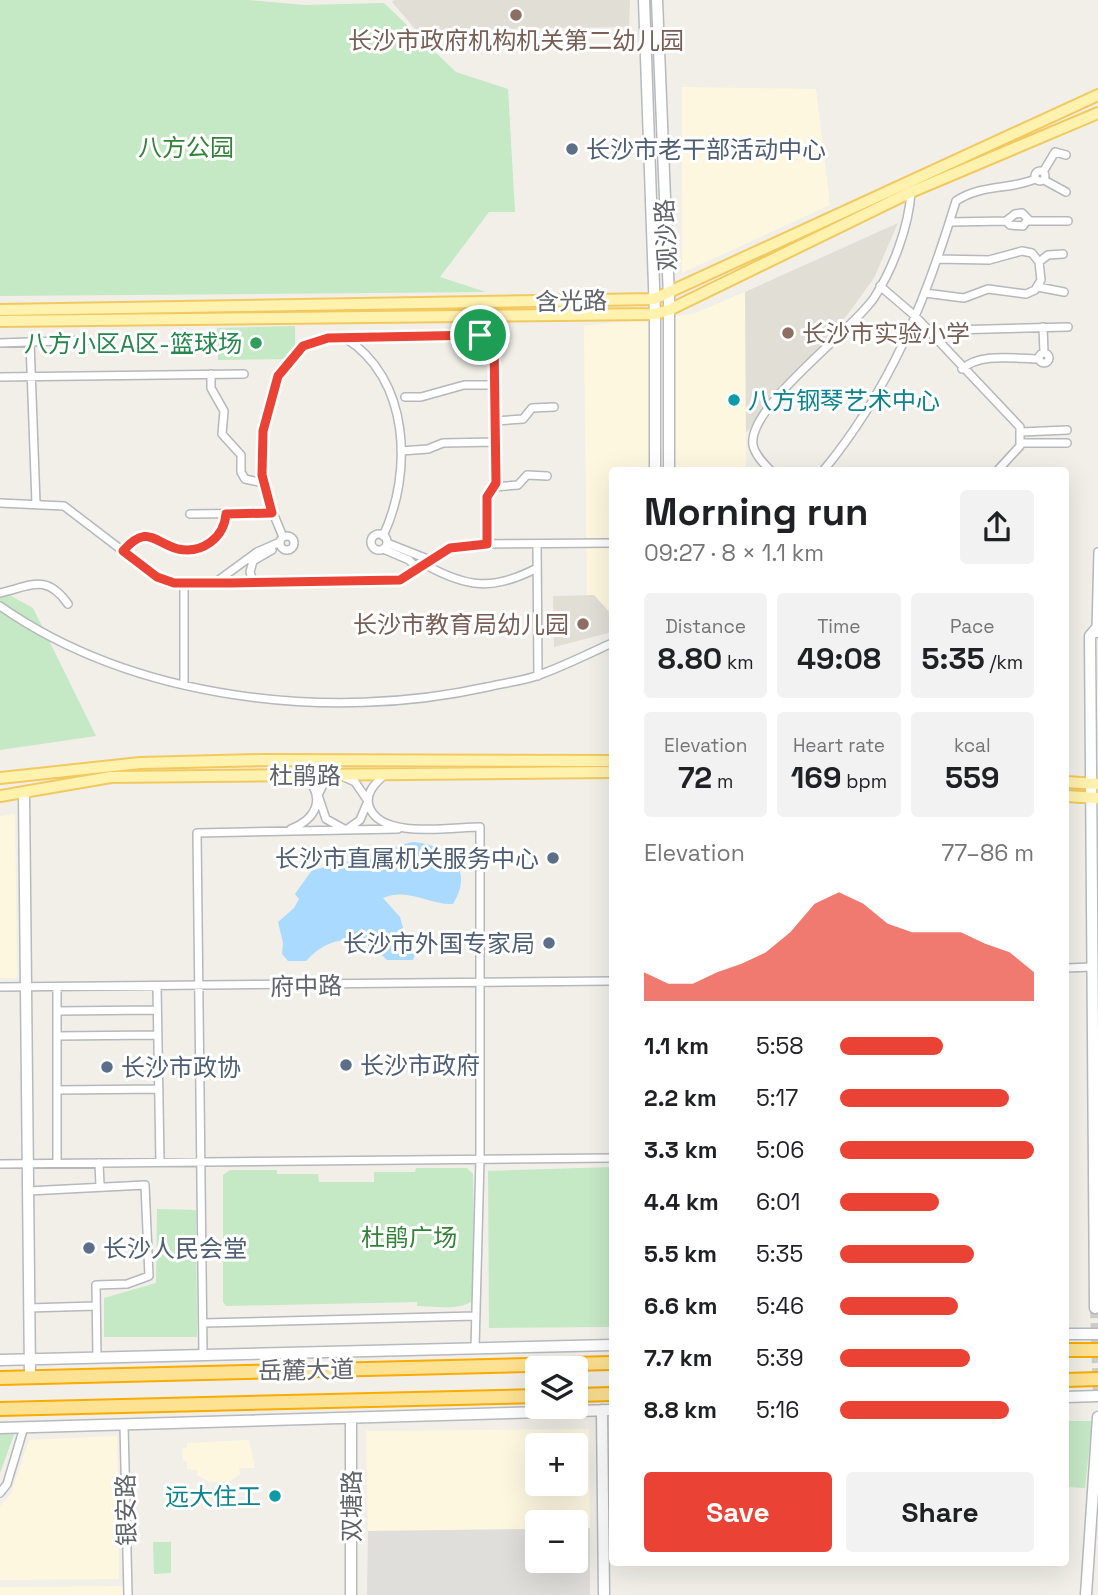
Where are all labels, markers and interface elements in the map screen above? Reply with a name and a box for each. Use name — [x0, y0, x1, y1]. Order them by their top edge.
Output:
marker: 长沙市政府机构机关第二幼儿园 — [508, 7, 524, 23]
place label: 长沙市政府机构机关第二幼儿园 — [348, 25, 684, 56]
park label: 八方公园 — [138, 132, 234, 163]
place label: 长沙市老干部活动中心 — [586, 134, 826, 165]
marker: 长沙市老干部活动中心 — [564, 141, 580, 157]
street label: 观沙路 — [649, 198, 683, 272]
street label: 含光路 — [535, 285, 607, 317]
pin — [450, 305, 510, 365]
icon: arrive — [461, 316, 499, 354]
place label: 长沙市实验小学 — [802, 318, 970, 349]
marker: 长沙市实验小学 — [780, 325, 796, 341]
place label: 八方小区A区-篮球场 — [24, 328, 242, 359]
marker: 八方小区A区-篮球场 — [248, 335, 264, 351]
place label: 八方钢琴艺术中心 — [748, 385, 940, 416]
marker: 八方钢琴艺术中心 — [726, 392, 742, 408]
text: Morning run — [644, 488, 869, 536]
button: share — [960, 490, 1034, 564]
text: 09:27 · 8 × 1.1 km — [644, 538, 824, 568]
place label: 长沙市教育局幼儿园 — [353, 609, 569, 640]
text: Distance — [665, 614, 746, 639]
text: Time — [817, 614, 861, 639]
text: Pace — [950, 614, 995, 639]
marker: 长沙市教育局幼儿园 — [575, 616, 591, 632]
text: 8.80 — [658, 639, 722, 678]
text: 49:08 — [797, 639, 881, 678]
text: 5:35 — [921, 639, 985, 678]
text: km — [722, 650, 754, 675]
text: /km — [985, 650, 1023, 675]
text: Elevation — [664, 733, 747, 758]
text: Heart rate — [793, 733, 885, 758]
text: kcal — [954, 733, 991, 758]
text: 72 — [678, 758, 712, 797]
text: 169 — [791, 758, 841, 797]
text: 559 — [945, 758, 1000, 797]
street label: 杜鹃路 — [269, 760, 341, 791]
text: m — [712, 769, 733, 794]
text: bpm — [841, 769, 887, 794]
text: Elevation — [644, 838, 745, 868]
text: 77–86 m — [941, 838, 1034, 868]
place label: 长沙市直属机关服务中心 — [275, 843, 539, 874]
marker: 长沙市直属机关服务中心 — [545, 850, 561, 866]
place label: 长沙市外国专家局 — [343, 928, 535, 959]
marker: 长沙市外国专家局 — [541, 935, 557, 951]
street label: 府中路 — [270, 970, 342, 1002]
text: 1.1 km — [644, 1031, 709, 1061]
text: 5:58 — [756, 1031, 804, 1061]
place label: 长沙市政府 — [360, 1050, 480, 1081]
place label: 长沙市政协 — [121, 1052, 241, 1083]
marker: 长沙市政府 — [338, 1057, 354, 1073]
marker: 长沙市政协 — [99, 1059, 115, 1075]
text: 2.2 km — [644, 1083, 717, 1113]
text: 5:17 — [756, 1083, 798, 1113]
text: 3.3 km — [644, 1135, 717, 1165]
text: 5:06 — [756, 1135, 804, 1165]
text: 4.4 km — [644, 1187, 719, 1217]
text: 6:01 — [756, 1187, 800, 1217]
park label: 杜鹃广场 — [361, 1222, 457, 1253]
place label: 长沙人民会堂 — [103, 1233, 247, 1264]
text: 5.5 km — [644, 1239, 717, 1269]
text: 5:35 — [756, 1239, 803, 1269]
marker: 长沙人民会堂 — [81, 1240, 97, 1256]
text: 6.6 km — [644, 1291, 717, 1321]
text: 5:46 — [756, 1291, 804, 1321]
text: 7.7 km — [644, 1343, 712, 1373]
text: 5:39 — [756, 1343, 804, 1373]
street label: 岳麓大道 — [258, 1354, 354, 1386]
map controls — [525, 1356, 588, 1573]
button: layers — [525, 1356, 588, 1419]
text: 8.8 km — [644, 1395, 717, 1425]
text: 5:16 — [756, 1395, 799, 1425]
button: + — [525, 1433, 588, 1496]
street label: 双塘路 — [336, 1470, 367, 1542]
button: Save — [644, 1472, 832, 1552]
button: Share — [846, 1472, 1034, 1552]
street label: 银安路 — [110, 1474, 142, 1546]
place label: 远大住工 — [165, 1481, 261, 1512]
marker: 远大住工 — [267, 1488, 283, 1504]
button: − — [525, 1510, 588, 1573]

